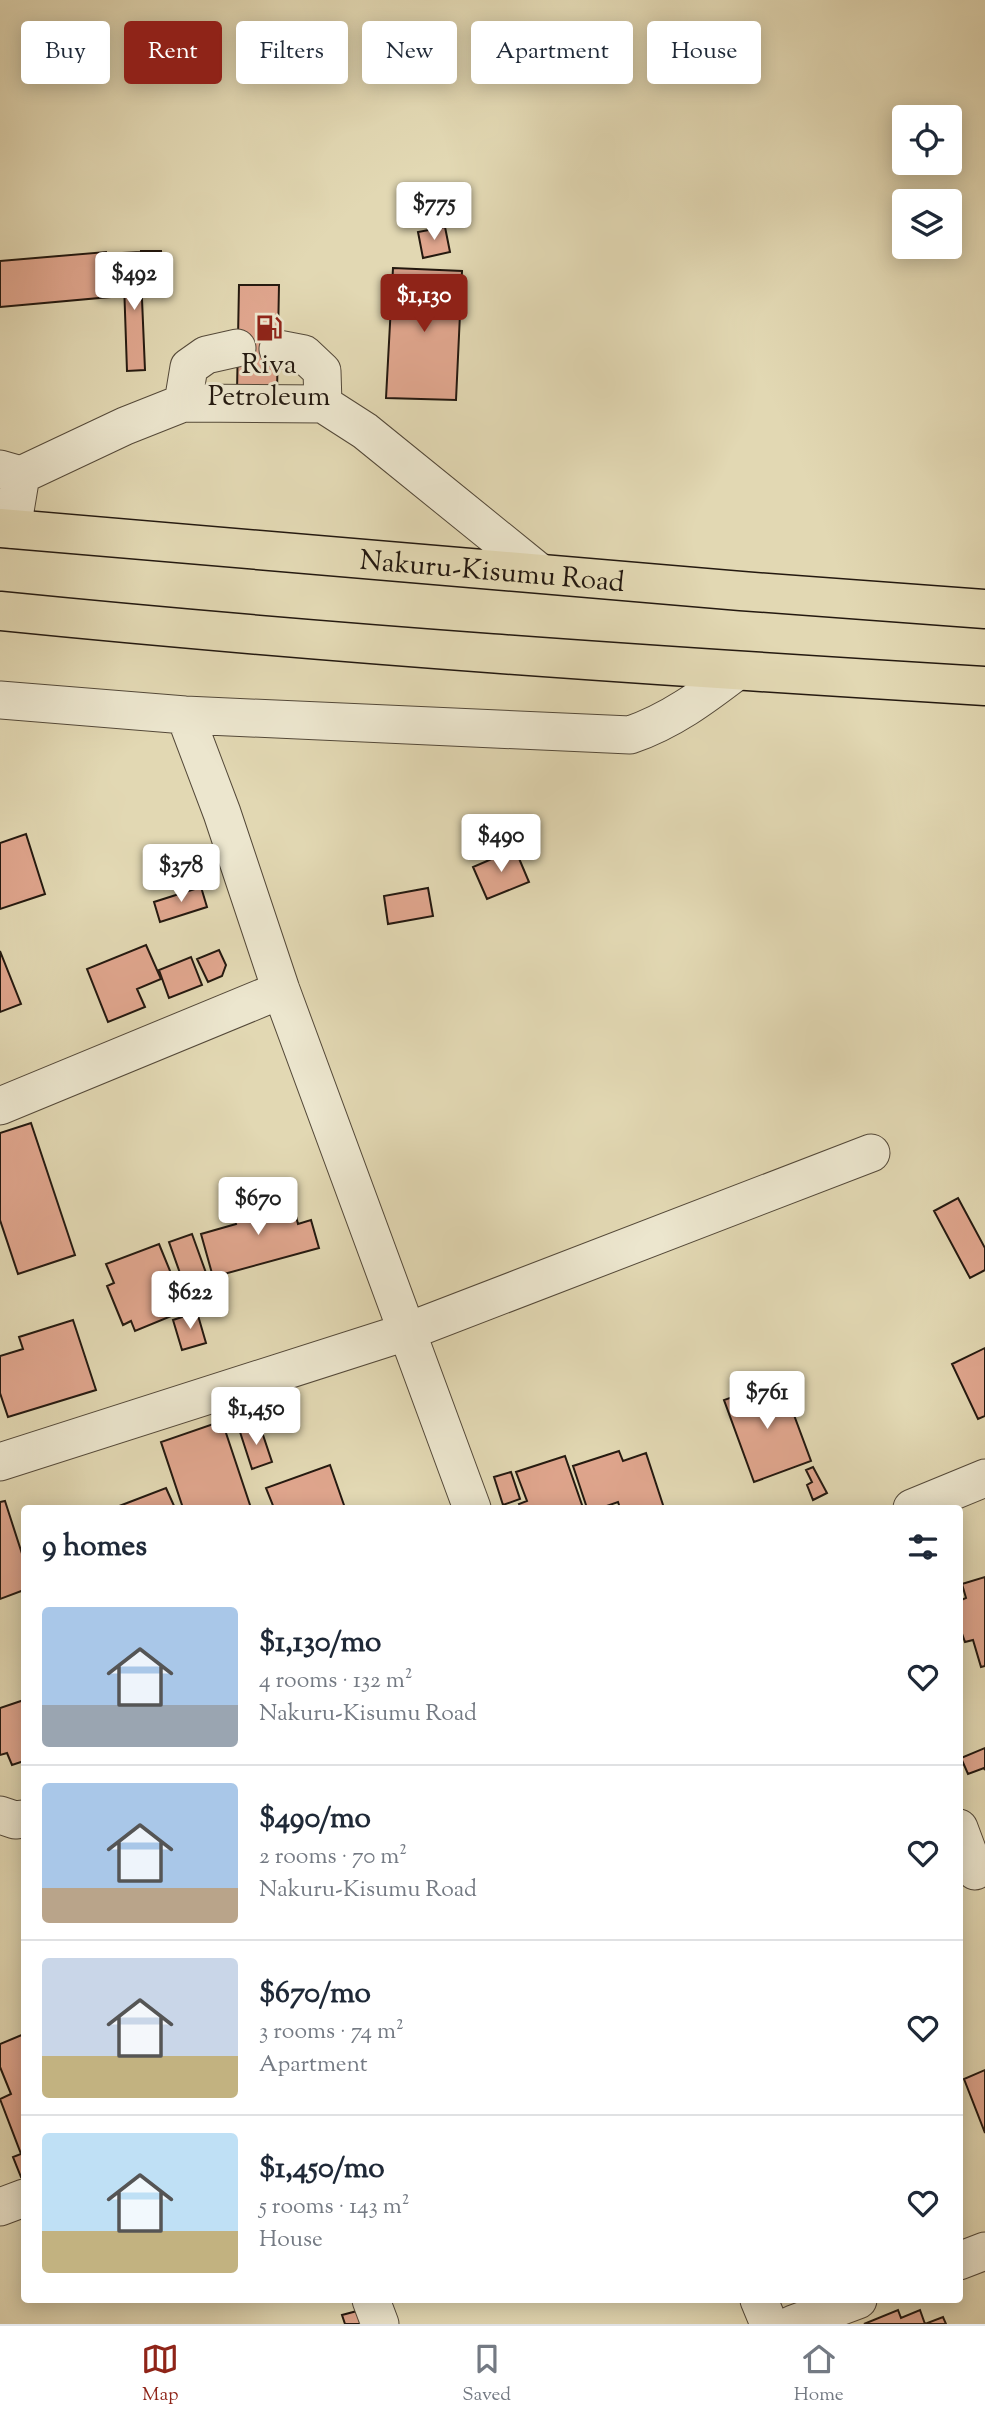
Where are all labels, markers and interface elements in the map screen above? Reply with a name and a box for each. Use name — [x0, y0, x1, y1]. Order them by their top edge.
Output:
chip: Buy — [21, 21, 110, 84]
chip: Rent — [124, 21, 222, 84]
chip: Filters — [236, 21, 348, 84]
chip: New — [362, 21, 457, 84]
chip: Apartment — [471, 21, 633, 84]
chip: House — [647, 21, 761, 84]
map controls — [892, 105, 962, 259]
button: locate — [892, 105, 962, 175]
pin: $775 — [393, 182, 475, 242]
text: $775 — [412, 188, 456, 221]
button: layers — [892, 189, 962, 259]
pin: $492 — [93, 252, 175, 312]
text: $492 — [111, 258, 157, 291]
pin: $1,130 — [367, 274, 481, 334]
text: $1,130 — [397, 280, 451, 313]
fuel station icon: Riva Petroleum — [254, 313, 284, 343]
place label: Riva Petroleum — [208, 346, 330, 418]
street label: Nakuru-Kisumu Road — [358, 542, 626, 604]
pin: $490 — [460, 814, 542, 874]
text: $490 — [478, 820, 525, 853]
pin: $378 — [140, 844, 222, 904]
text: $378 — [159, 850, 203, 883]
pin: $670 — [217, 1178, 299, 1237]
text: $670 — [235, 1183, 281, 1216]
pin: $622 — [149, 1272, 231, 1331]
text: $622 — [168, 1277, 213, 1310]
pin: $761 — [726, 1372, 808, 1431]
text: $761 — [746, 1377, 788, 1410]
pin: $1,450 — [199, 1388, 313, 1447]
text: $1,450 — [227, 1393, 285, 1426]
text: 9 homes — [42, 1526, 147, 1569]
icon: filters — [904, 1528, 942, 1566]
text: $1,130/mo — [259, 1622, 381, 1665]
icon: home — [98, 1635, 182, 1719]
icon: heart — [904, 1658, 942, 1696]
text: 4 rooms · 132 m² — [259, 1665, 412, 1698]
text: Nakuru-Kisumu Road — [259, 1698, 477, 1731]
text: $490/mo — [259, 1798, 371, 1841]
icon: home — [98, 1811, 182, 1895]
icon: heart — [904, 1834, 942, 1872]
text: 2 rooms · 70 m² — [259, 1841, 407, 1874]
text: Nakuru-Kisumu Road — [259, 1874, 477, 1907]
text: $670/mo — [259, 1973, 371, 2016]
icon: home — [98, 1986, 182, 2070]
icon: heart — [904, 2009, 942, 2047]
text: 3 rooms · 74 m² — [259, 2016, 404, 2049]
text: Apartment — [259, 2049, 368, 2082]
text: $1,450/mo — [259, 2148, 385, 2191]
icon: home — [98, 2161, 182, 2245]
icon: heart — [904, 2184, 942, 2222]
text: 5 rooms · 143 m² — [259, 2191, 410, 2224]
text: House — [259, 2224, 323, 2257]
tab: Map — [141, 2340, 179, 2409]
tab: Saved — [462, 2340, 511, 2409]
tab: Home — [794, 2340, 844, 2409]

